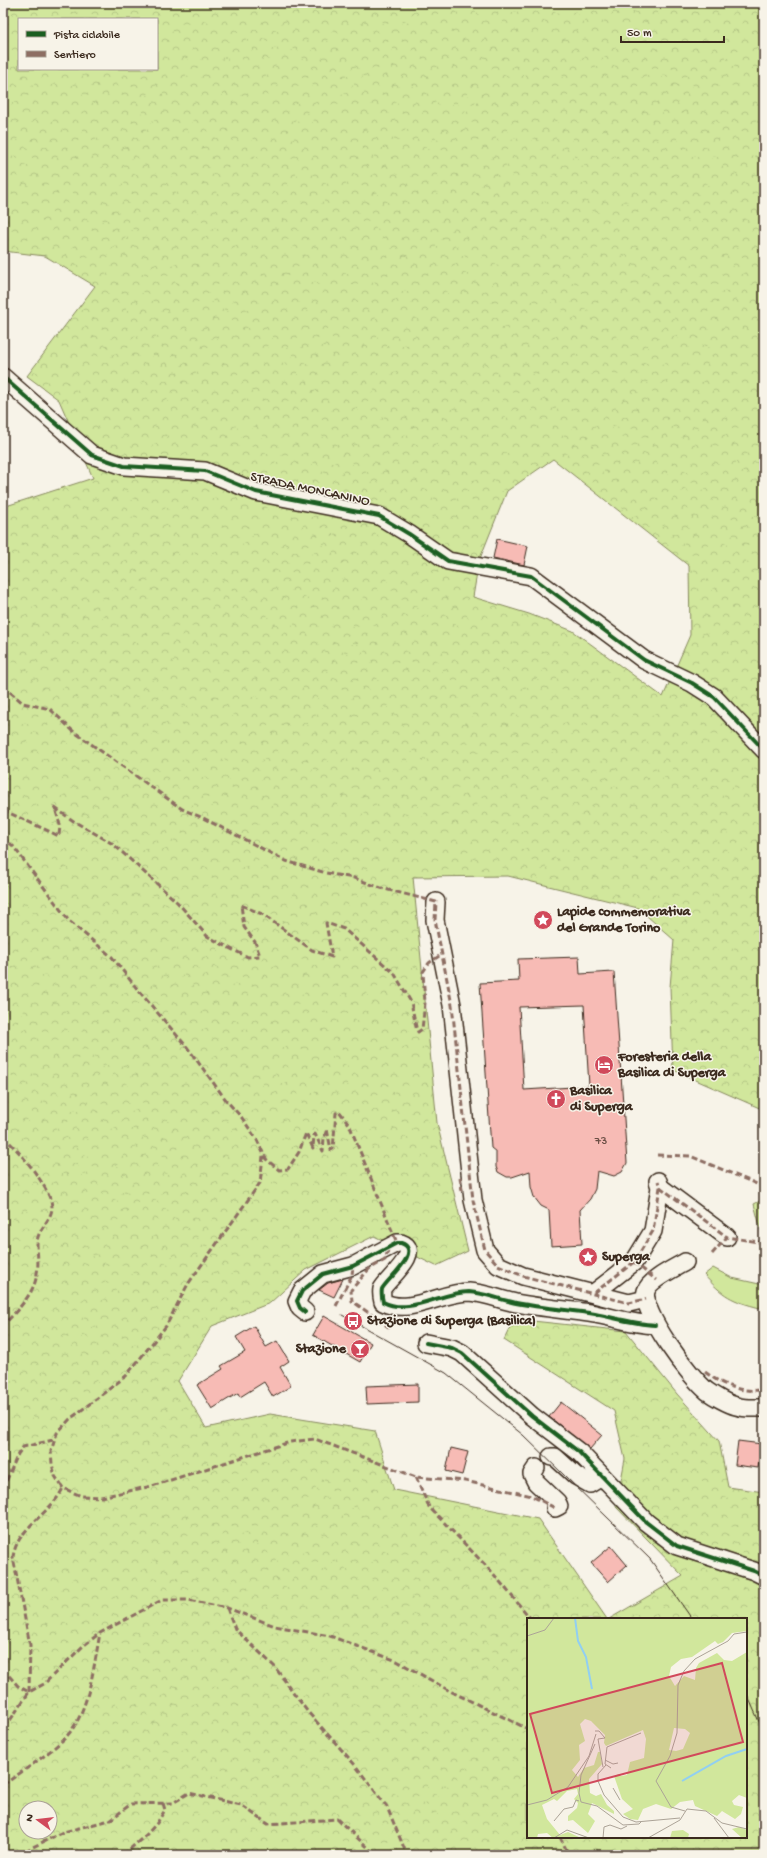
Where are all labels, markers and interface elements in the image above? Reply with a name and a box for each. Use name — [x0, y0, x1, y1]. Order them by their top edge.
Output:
legend — [18, 18, 158, 70]
scale bar — [621, 18, 724, 44]
text: 50 m — [627, 27, 652, 41]
text: Pista ciclabile — [53, 29, 121, 43]
text: Sentiero — [54, 49, 96, 63]
street label: STRADA MONCANINO — [249, 469, 372, 511]
place label: Lapide commemorativa del Grande Torino — [557, 904, 692, 937]
place icon: Lapide commemorativa del Grande Torino — [532, 909, 554, 931]
place label: Foresteria della Basilica di Superga — [617, 1049, 727, 1082]
hotel icon: Foresteria della Basilica di Superga — [593, 1054, 615, 1076]
place label: Basilica di Superga — [569, 1083, 634, 1116]
church icon: Basilica di Superga — [545, 1088, 567, 1110]
house number: 73 — [594, 1135, 607, 1149]
place icon: Superga — [577, 1246, 599, 1268]
place label: Superga — [602, 1249, 651, 1266]
bus stop icon: Stazione di Superga (Basilica) — [342, 1310, 364, 1332]
place label: Stazione di Superga (Basilica) — [367, 1313, 536, 1330]
bar icon: Stazione — [349, 1338, 371, 1360]
place label: Stazione — [296, 1341, 347, 1358]
inset map — [527, 1618, 747, 1838]
north arrow — [18, 1800, 58, 1840]
text: N — [24, 1813, 37, 1823]

